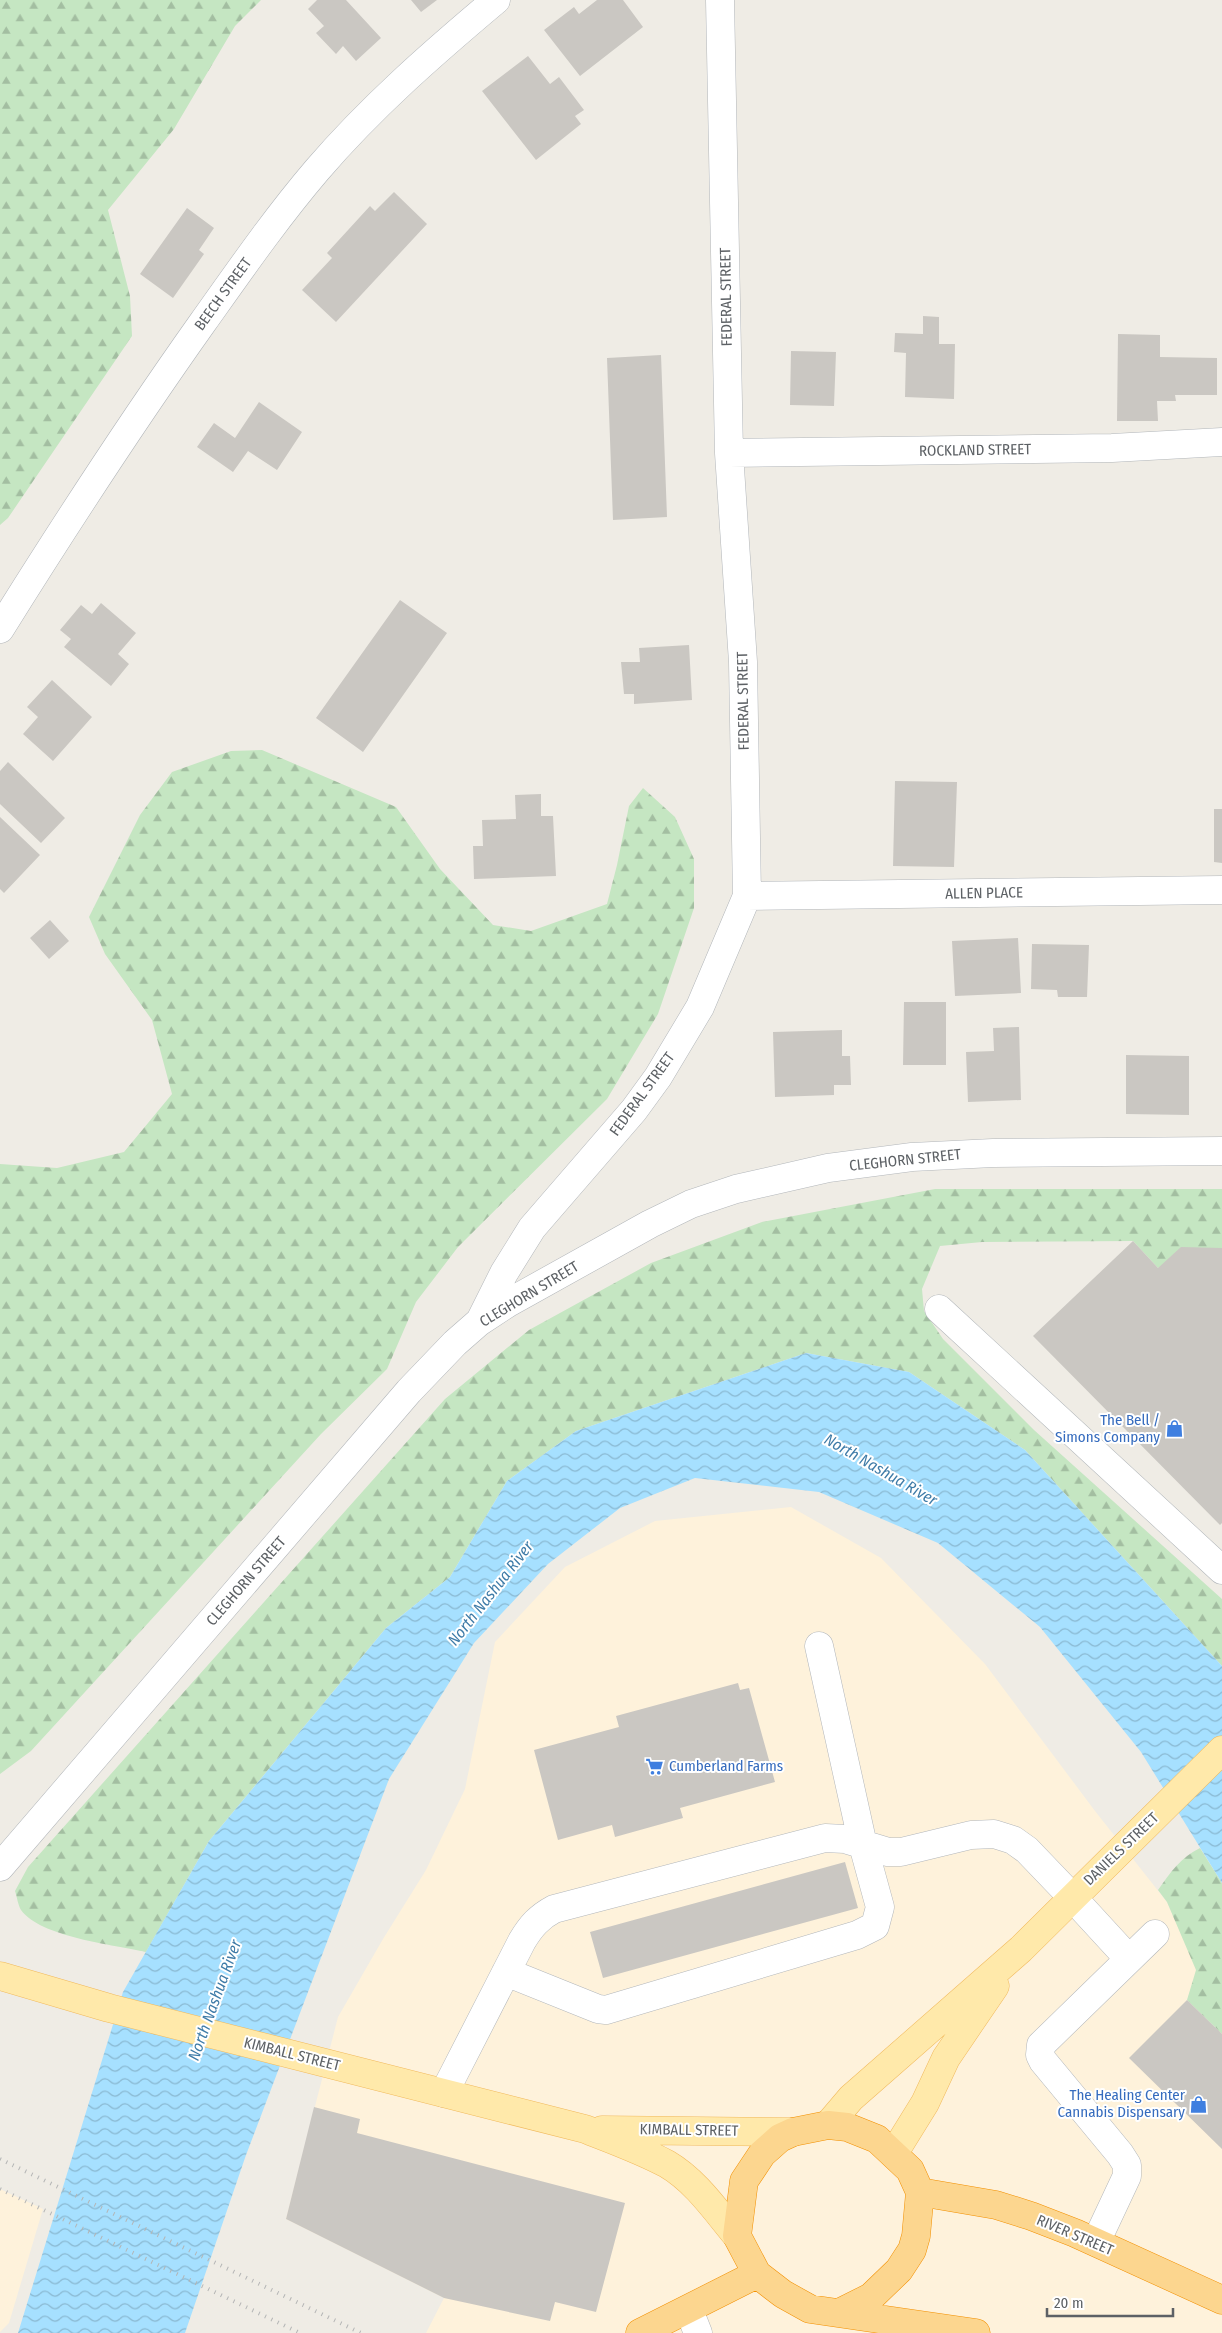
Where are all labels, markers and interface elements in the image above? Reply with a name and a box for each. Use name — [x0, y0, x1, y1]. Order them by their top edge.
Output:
street label: FEDERAL STREET — [716, 247, 736, 347]
street label: BEECH STREET — [191, 254, 255, 334]
street label: ROCKLAND STREET — [919, 440, 1031, 460]
street label: FEDERAL STREET — [733, 651, 753, 751]
street label: ALLEN PLACE — [945, 883, 1023, 903]
street label: FEDERAL STREET — [606, 1049, 678, 1139]
street label: CLEGHORN STREET — [848, 1145, 962, 1175]
street label: CLEGHORN STREET — [476, 1257, 582, 1331]
place label: The Bell / Simons Company — [1055, 1411, 1160, 1446]
shop icon: The Bell / Simons Company — [1164, 1419, 1184, 1439]
water label: North Nashua River — [821, 1429, 941, 1510]
street label: CLEGHORN STREET — [202, 1533, 290, 1629]
water label: North Nashua River — [444, 1537, 537, 1649]
supermarket icon: Cumberland Farms — [645, 1756, 665, 1776]
place label: Cumberland Farms — [669, 1757, 783, 1775]
street label: DANIELS STREET — [1080, 1809, 1162, 1889]
water label: North Nashua River — [184, 1937, 245, 2063]
street label: KIMBALL STREET — [242, 2033, 342, 2075]
place label: The Healing Center Cannabis Dispensary — [1058, 2086, 1186, 2121]
shop icon: The Healing Center Cannabis Dispensary — [1189, 2094, 1209, 2114]
street label: KIMBALL STREET — [640, 2120, 739, 2140]
street label: RIVER STREET — [1034, 2211, 1116, 2259]
scale bar — [1047, 2286, 1173, 2318]
text: 20 m — [1054, 2294, 1084, 2312]

